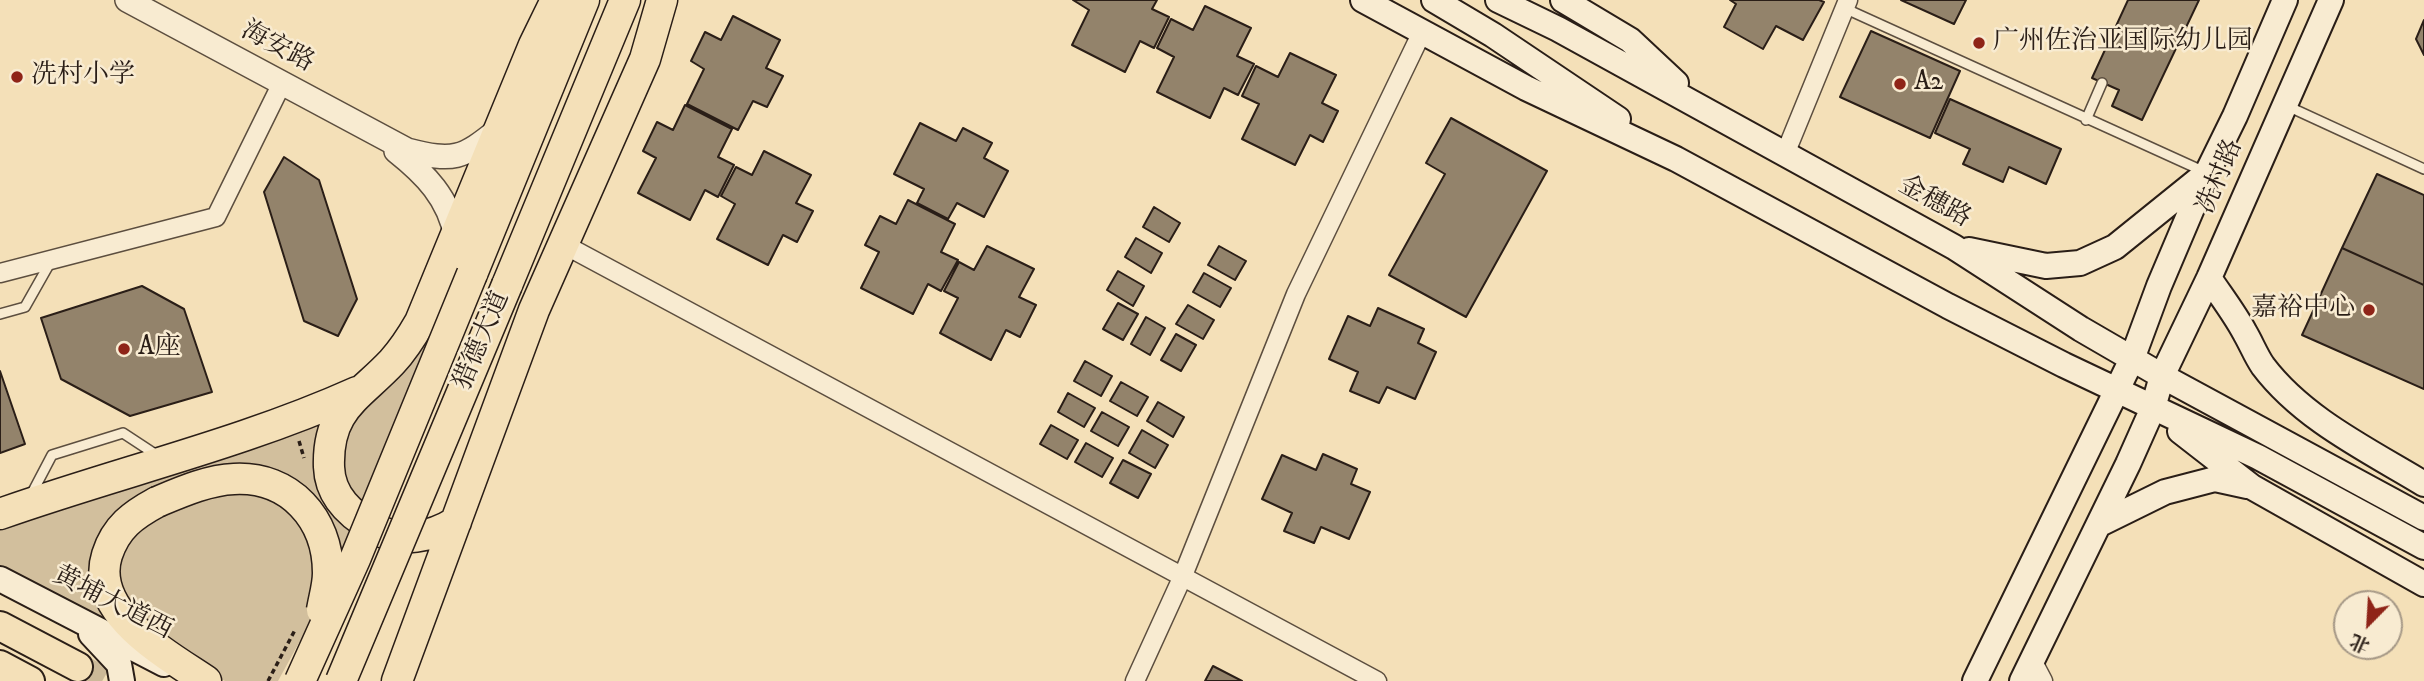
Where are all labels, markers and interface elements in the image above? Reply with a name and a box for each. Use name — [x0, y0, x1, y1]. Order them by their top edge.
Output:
street label: 海安路 — [235, 16, 319, 80]
place label: 广州佐治亚国际幼儿园 — [1993, 27, 2253, 59]
marker: 广州佐治亚国际幼儿园 — [1971, 35, 1987, 51]
place label: 冼村小学 — [31, 61, 135, 93]
place label: A2 — [1914, 68, 1943, 100]
marker: 冼村小学 — [9, 69, 25, 85]
marker: A2 — [1892, 76, 1908, 92]
street label: 冼村路 — [2191, 135, 2251, 219]
street label: 金穗路 — [1892, 170, 1976, 236]
street label: 猎德大道 — [448, 287, 518, 395]
place label: 嘉裕中心 — [2251, 294, 2355, 326]
marker: 嘉裕中心 — [2361, 302, 2377, 318]
place label: A座 — [138, 333, 181, 365]
marker: A座 — [116, 341, 132, 357]
street label: 黄埔大道西 — [47, 561, 177, 647]
north arrow — [2333, 590, 2403, 660]
text: 北 — [2347, 628, 2373, 657]

